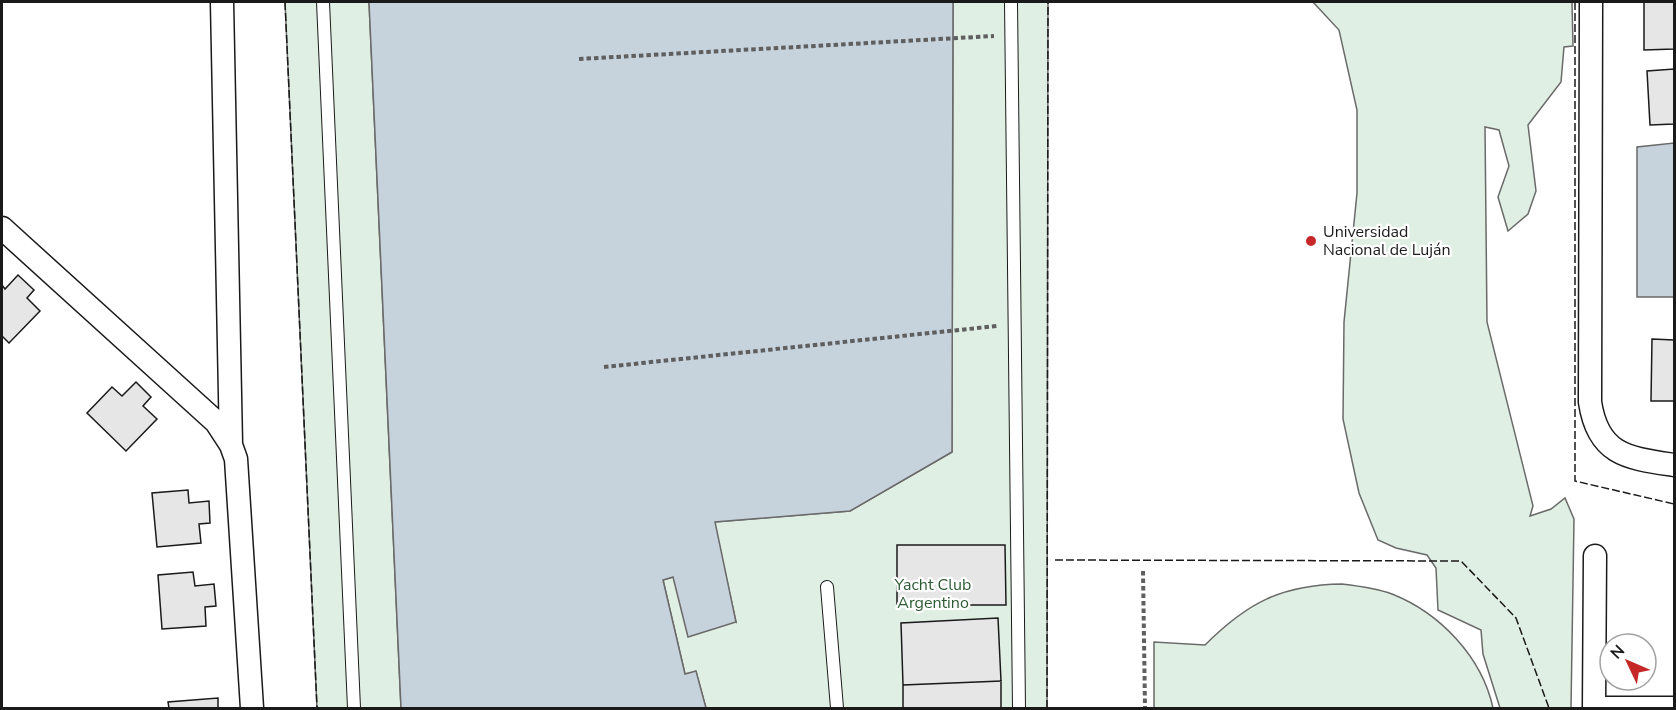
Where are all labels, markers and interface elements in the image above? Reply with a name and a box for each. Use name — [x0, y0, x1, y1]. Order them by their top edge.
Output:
place label: Universidad Nacional de Luján — [1323, 221, 1451, 261]
marker: Universidad Nacional de Luján — [1304, 234, 1318, 248]
park label: Yacht Club Argentino — [894, 574, 971, 614]
north arrow — [1598, 632, 1658, 692]
text: N — [1606, 640, 1630, 664]

